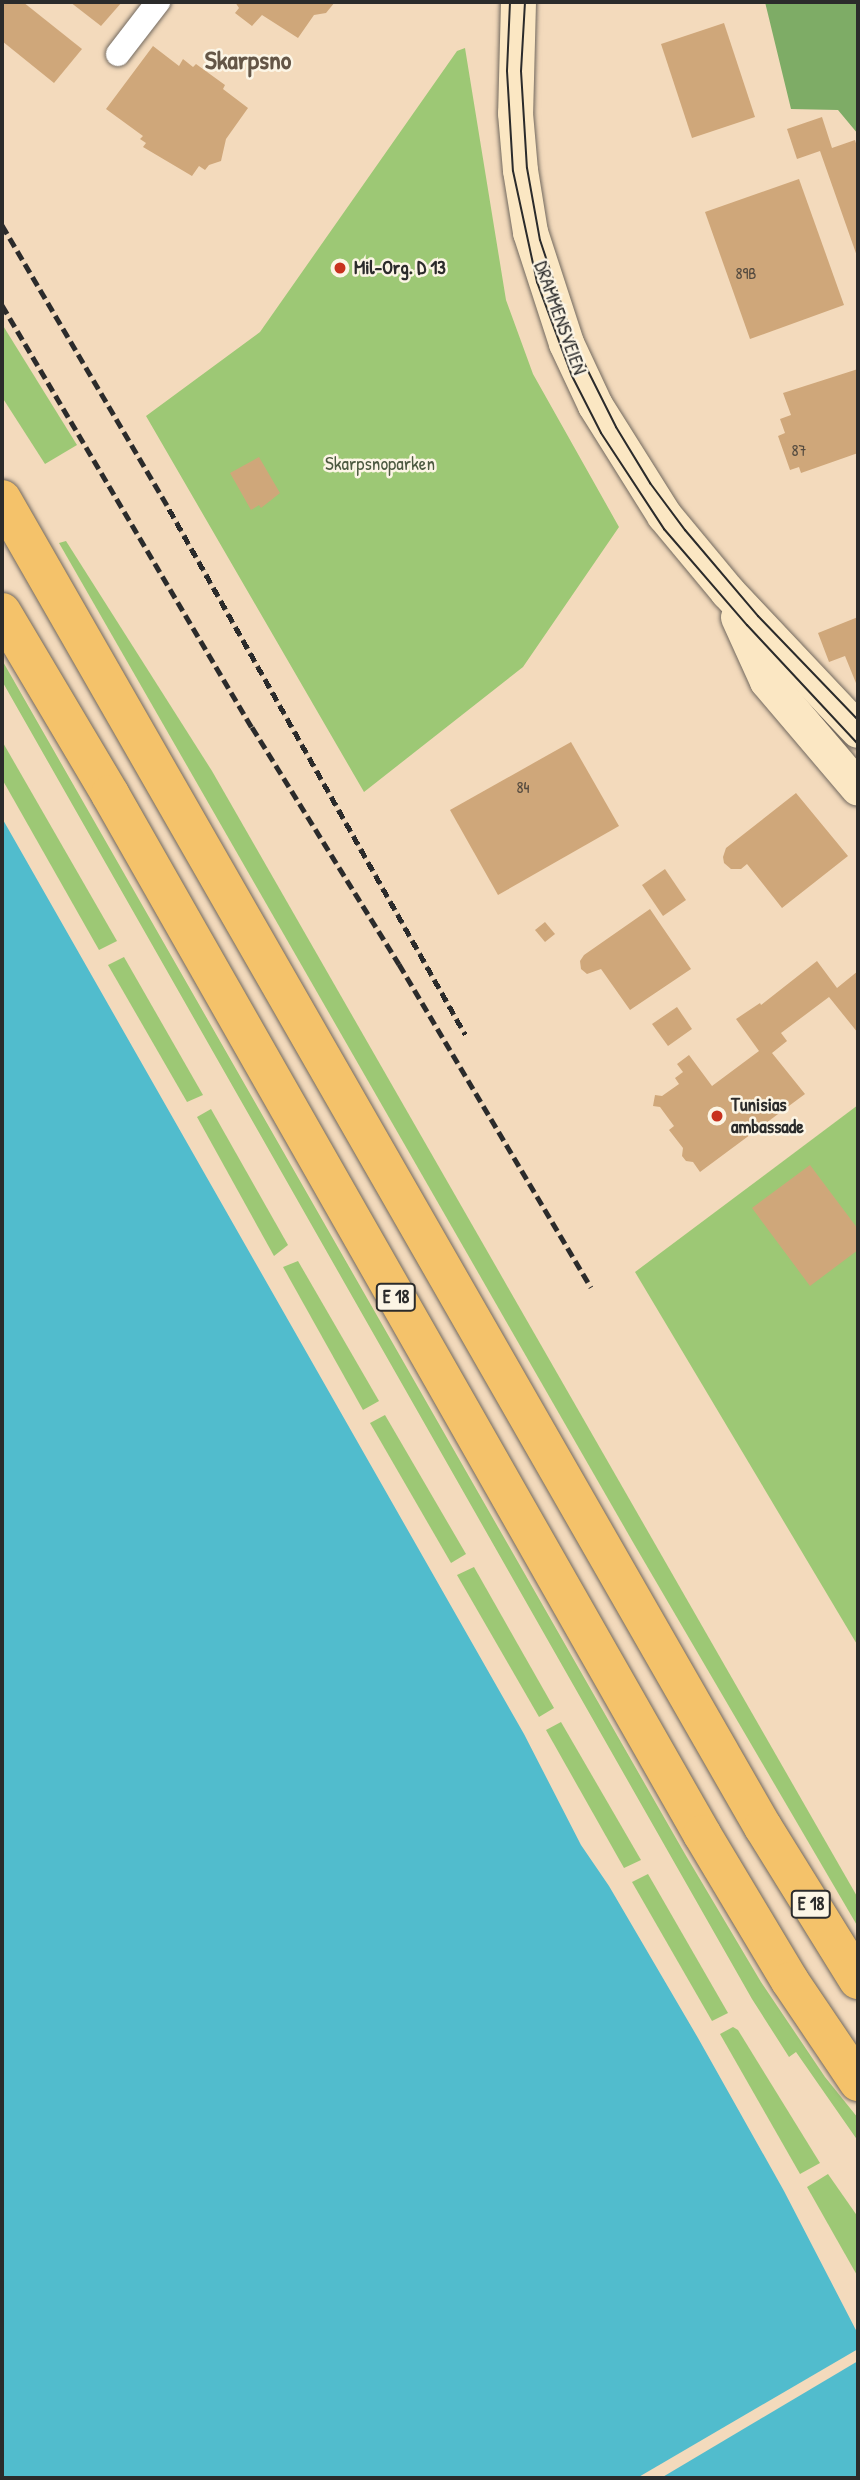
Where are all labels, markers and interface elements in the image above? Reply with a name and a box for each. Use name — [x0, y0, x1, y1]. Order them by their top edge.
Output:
district label: Skarpsno — [205, 44, 291, 76]
place label: Mil-Org. D 13 — [354, 257, 446, 279]
street label: DRAMMENSVEIEN — [529, 258, 591, 378]
marker: Mil-Org. D 13 — [332, 260, 348, 276]
house number: 89B — [736, 263, 756, 283]
house number: 87 — [792, 440, 806, 460]
park label: Skarpsnoparken — [325, 453, 435, 475]
house number: 84 — [517, 777, 529, 797]
place label: Tunisias ambassade — [731, 1094, 804, 1138]
marker: Tunisias ambassade — [709, 1108, 725, 1124]
road number: E 18 — [375, 1282, 417, 1312]
road number: E 18 — [790, 1890, 832, 1918]

